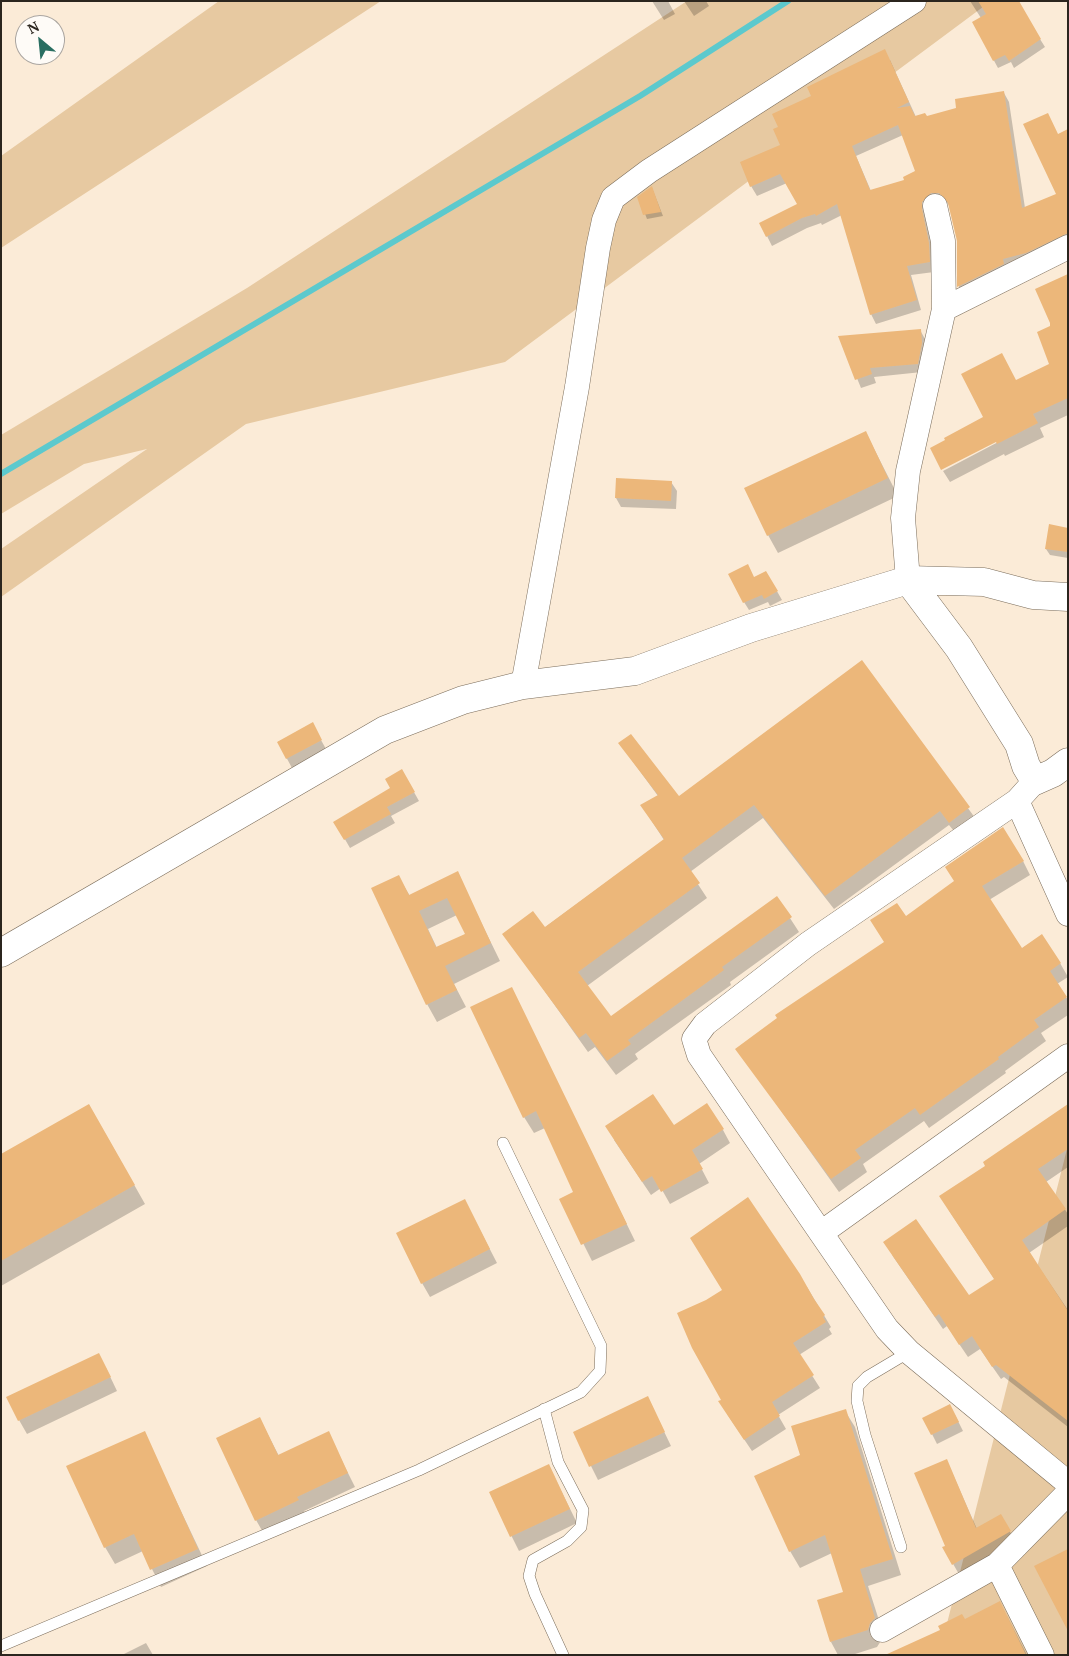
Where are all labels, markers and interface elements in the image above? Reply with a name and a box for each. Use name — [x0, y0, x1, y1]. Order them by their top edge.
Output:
north arrow — [15, 15, 65, 65]
text: N — [24, 16, 42, 38]

